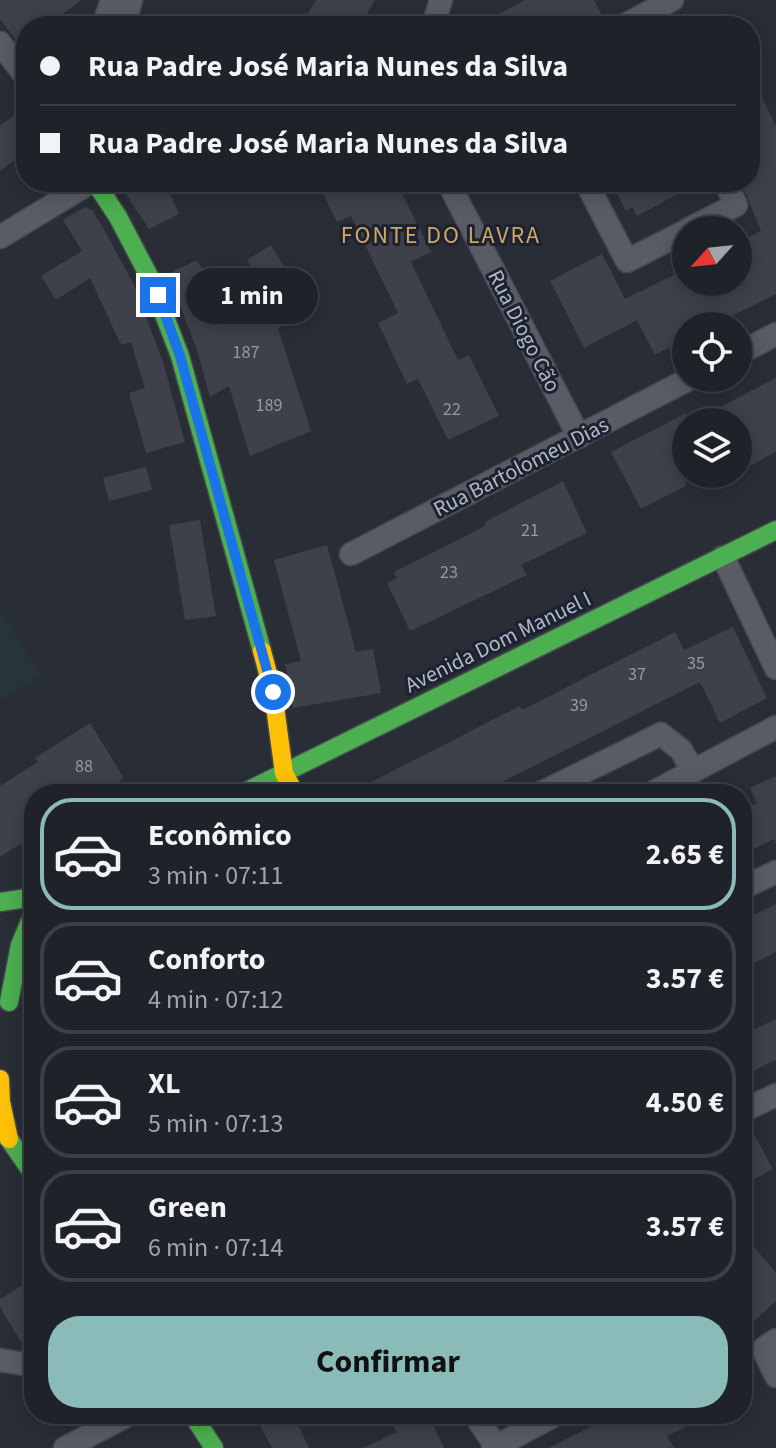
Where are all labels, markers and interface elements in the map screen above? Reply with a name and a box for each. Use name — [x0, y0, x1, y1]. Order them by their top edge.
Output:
text: Rua Padre José Maria Nunes da Silva — [88, 45, 568, 88]
text: Rua Padre José Maria Nunes da Silva — [88, 122, 568, 165]
north arrow — [672, 216, 752, 296]
map controls — [672, 216, 752, 488]
district label: FONTE DO LAVRA — [341, 218, 541, 253]
street label: Rua Diogo Cão — [479, 264, 569, 398]
callout: 1 min — [186, 267, 318, 323]
route end — [140, 277, 176, 313]
text: 1 min — [220, 277, 284, 314]
button: locate — [672, 312, 752, 392]
house number: 187 — [233, 340, 259, 365]
house number: 189 — [256, 393, 282, 418]
house number: 22 — [443, 397, 461, 422]
button: layers — [672, 408, 752, 488]
street label: Rua Bartolomeu Dias — [428, 409, 614, 525]
house number: 21 — [521, 518, 539, 543]
house number: 23 — [440, 560, 458, 585]
street label: Avenida Dom Manuel I — [399, 583, 597, 701]
house number: 35 — [687, 651, 705, 676]
house number: 37 — [628, 662, 646, 687]
route start — [255, 674, 291, 710]
house number: 39 — [570, 693, 588, 718]
house number: 88 — [75, 754, 93, 779]
text: Econômico — [148, 814, 292, 857]
icon: car — [52, 818, 124, 890]
text: 2.65 € — [646, 833, 724, 876]
text: 3 min · 07:11 — [148, 857, 283, 894]
text: Conforto — [148, 938, 265, 981]
icon: car — [52, 942, 124, 1014]
text: 3.57 € — [646, 957, 724, 1000]
text: 4 min · 07:12 — [148, 981, 283, 1018]
text: XL — [148, 1062, 181, 1105]
icon: car — [52, 1066, 124, 1138]
text: 4.50 € — [646, 1081, 724, 1124]
text: 5 min · 07:13 — [148, 1105, 283, 1142]
text: Green — [148, 1186, 227, 1229]
icon: car — [52, 1190, 124, 1262]
text: 3.57 € — [646, 1205, 724, 1248]
text: 6 min · 07:14 — [148, 1229, 283, 1266]
button: Confirmar — [48, 1316, 728, 1408]

